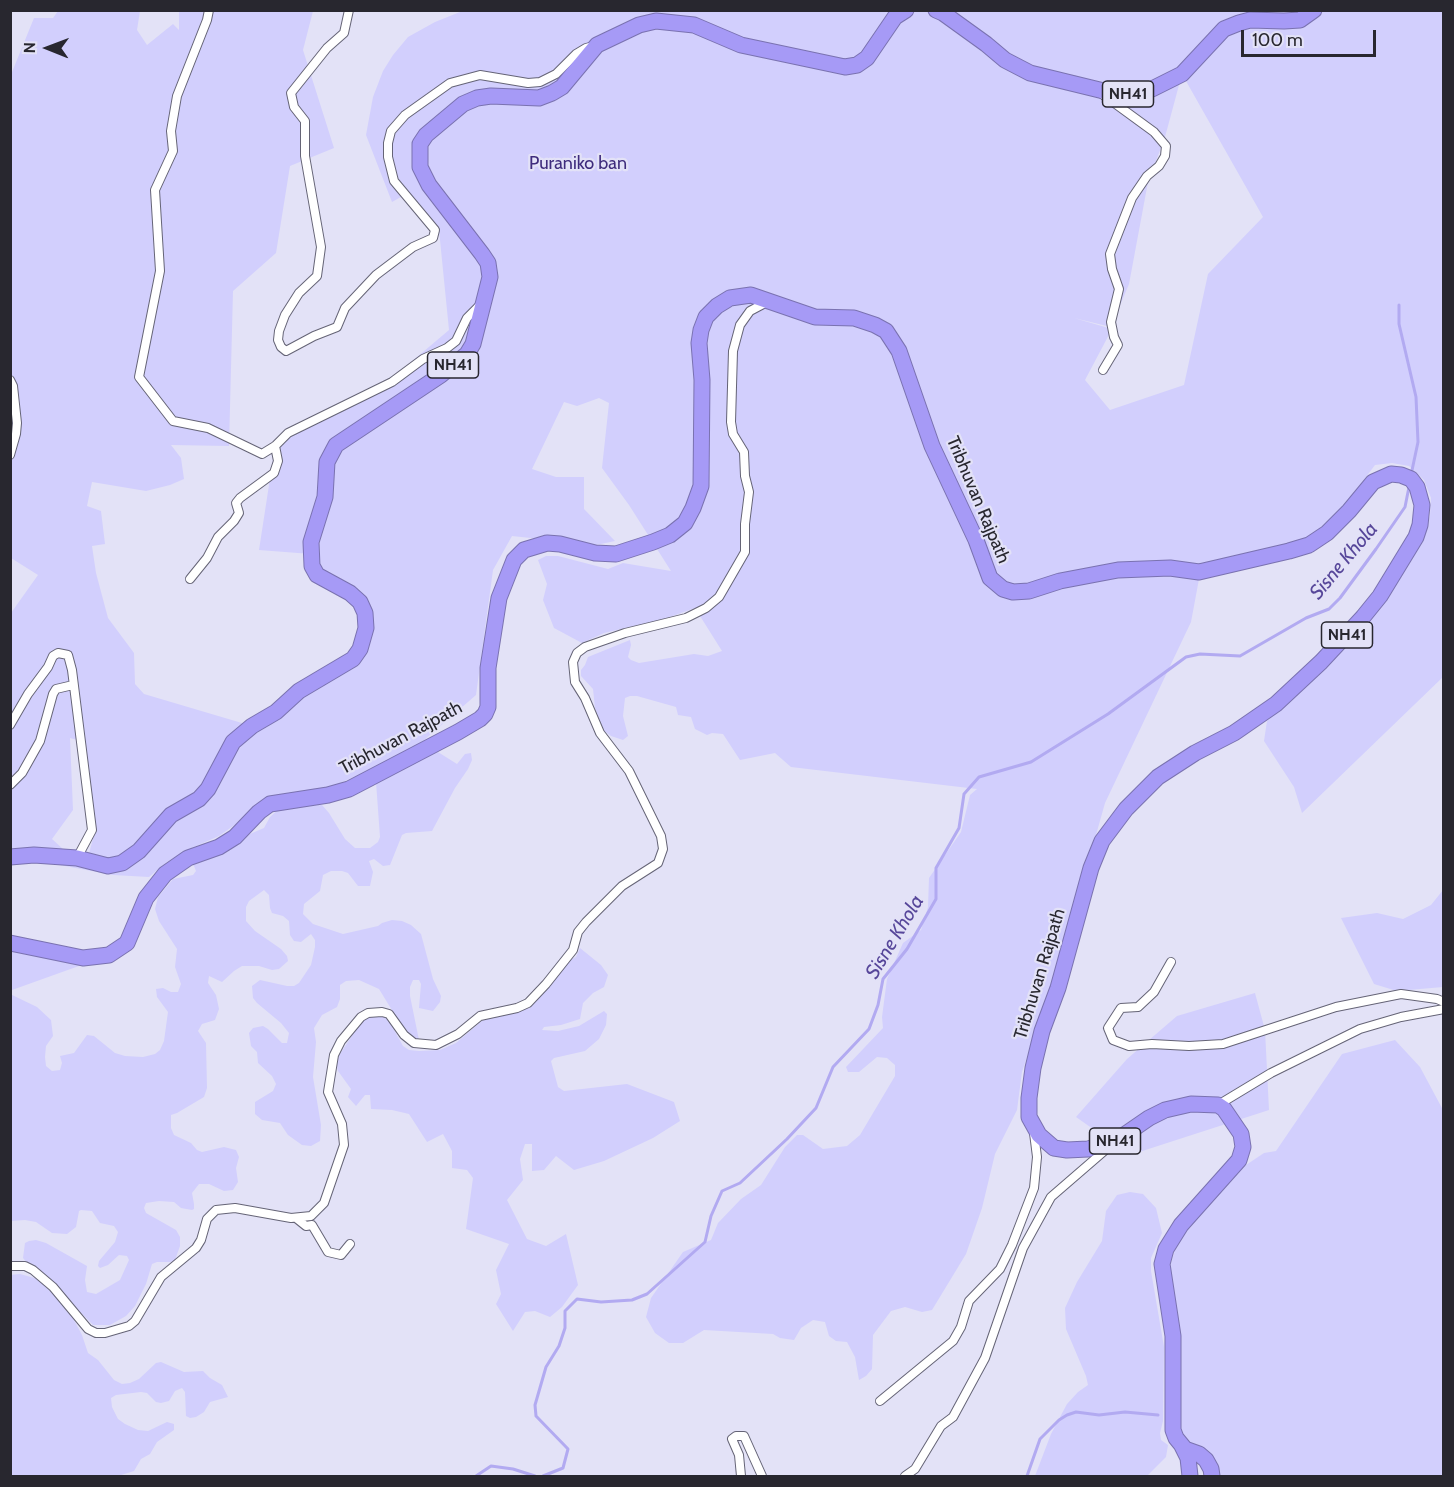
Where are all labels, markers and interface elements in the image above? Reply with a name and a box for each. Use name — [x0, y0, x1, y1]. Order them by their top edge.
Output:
north arrow — [18, 18, 78, 78]
scale bar — [1244, 18, 1379, 56]
text: 100 m — [1252, 29, 1303, 51]
text: N — [20, 42, 39, 53]
road number: NH41 — [1102, 81, 1154, 107]
park label: Puraniko ban — [529, 153, 627, 175]
road number: NH41 — [428, 352, 478, 378]
street label: Tribhuvan Rajpath — [942, 433, 1014, 567]
water label: Sisne Khola — [1305, 518, 1383, 604]
road number: NH41 — [1322, 622, 1372, 648]
street label: Tribhuvan Rajpath — [336, 697, 466, 779]
water label: Sisne Khola — [861, 891, 929, 983]
street label: Tribhuvan Rajpath — [1010, 906, 1070, 1042]
road number: NH41 — [1090, 1128, 1140, 1154]

